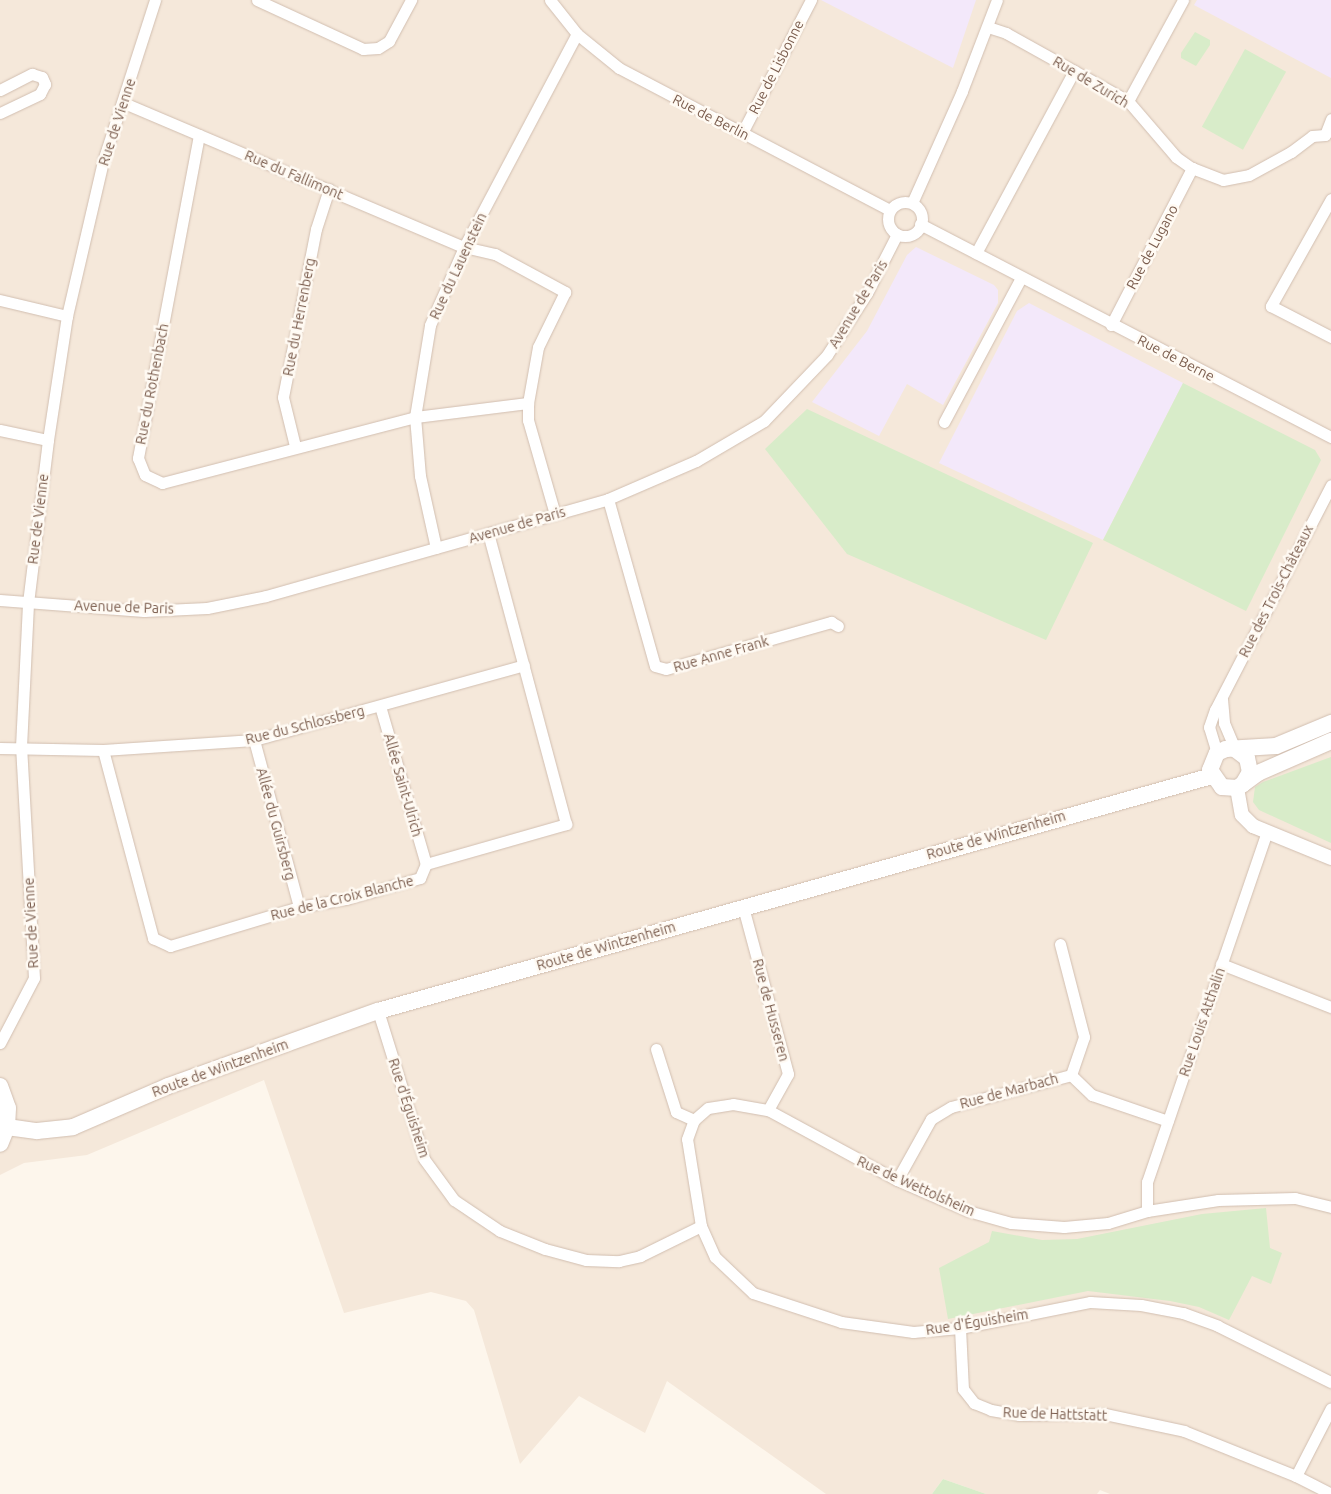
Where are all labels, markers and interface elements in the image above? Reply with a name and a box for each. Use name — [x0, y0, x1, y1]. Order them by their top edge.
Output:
street label: Rue de Lisbonne — [745, 17, 807, 117]
street label: Rue de Zurich — [1050, 53, 1132, 111]
street label: Rue de Vienne — [95, 76, 139, 168]
street label: Rue de Berlin — [670, 91, 752, 143]
street label: Rue du Fallimont — [242, 147, 346, 203]
street label: Rue de Lugano — [1123, 202, 1181, 292]
street label: Rue du Lauenstein — [426, 210, 490, 322]
street label: Rue du Herrenberg — [279, 256, 319, 378]
street label: Avenue de Paris — [825, 257, 891, 351]
street label: Rue du Rothenbach — [132, 322, 172, 446]
street label: Rue de Berne — [1135, 331, 1217, 385]
street label: Rue de Vienne — [24, 473, 52, 565]
street label: Avenue de Paris — [467, 503, 567, 547]
street label: Rue des Trois-Châteaux — [1235, 522, 1317, 660]
street label: Avenue de Paris — [74, 597, 174, 617]
street label: Rue Anne Frank — [671, 632, 771, 676]
street label: Rue du Schlossberg — [244, 702, 366, 748]
street label: Allée Saint-Ulrich — [380, 731, 426, 839]
street label: Allée du Guirsberg — [253, 766, 299, 882]
street label: Route de Wintzenheim — [925, 807, 1067, 863]
street label: Rue de la Croix Blanche — [269, 872, 415, 924]
street label: Rue de Vienne — [20, 877, 42, 969]
street label: Route de Wintzenheim — [535, 918, 677, 974]
street label: Rue de Husseren — [749, 957, 793, 1063]
street label: Rue Louis Atthalin — [1175, 965, 1229, 1079]
street label: Route de Wintzenheim — [150, 1036, 290, 1100]
street label: Rue d'Éguisheim — [385, 1056, 433, 1160]
street label: Rue de Marbach — [958, 1070, 1060, 1112]
street label: Rue de Wettolsheim — [854, 1152, 978, 1220]
street label: Rue d'Éguisheim — [925, 1306, 1029, 1338]
street label: Rue de Hattstatt — [1002, 1404, 1108, 1424]

